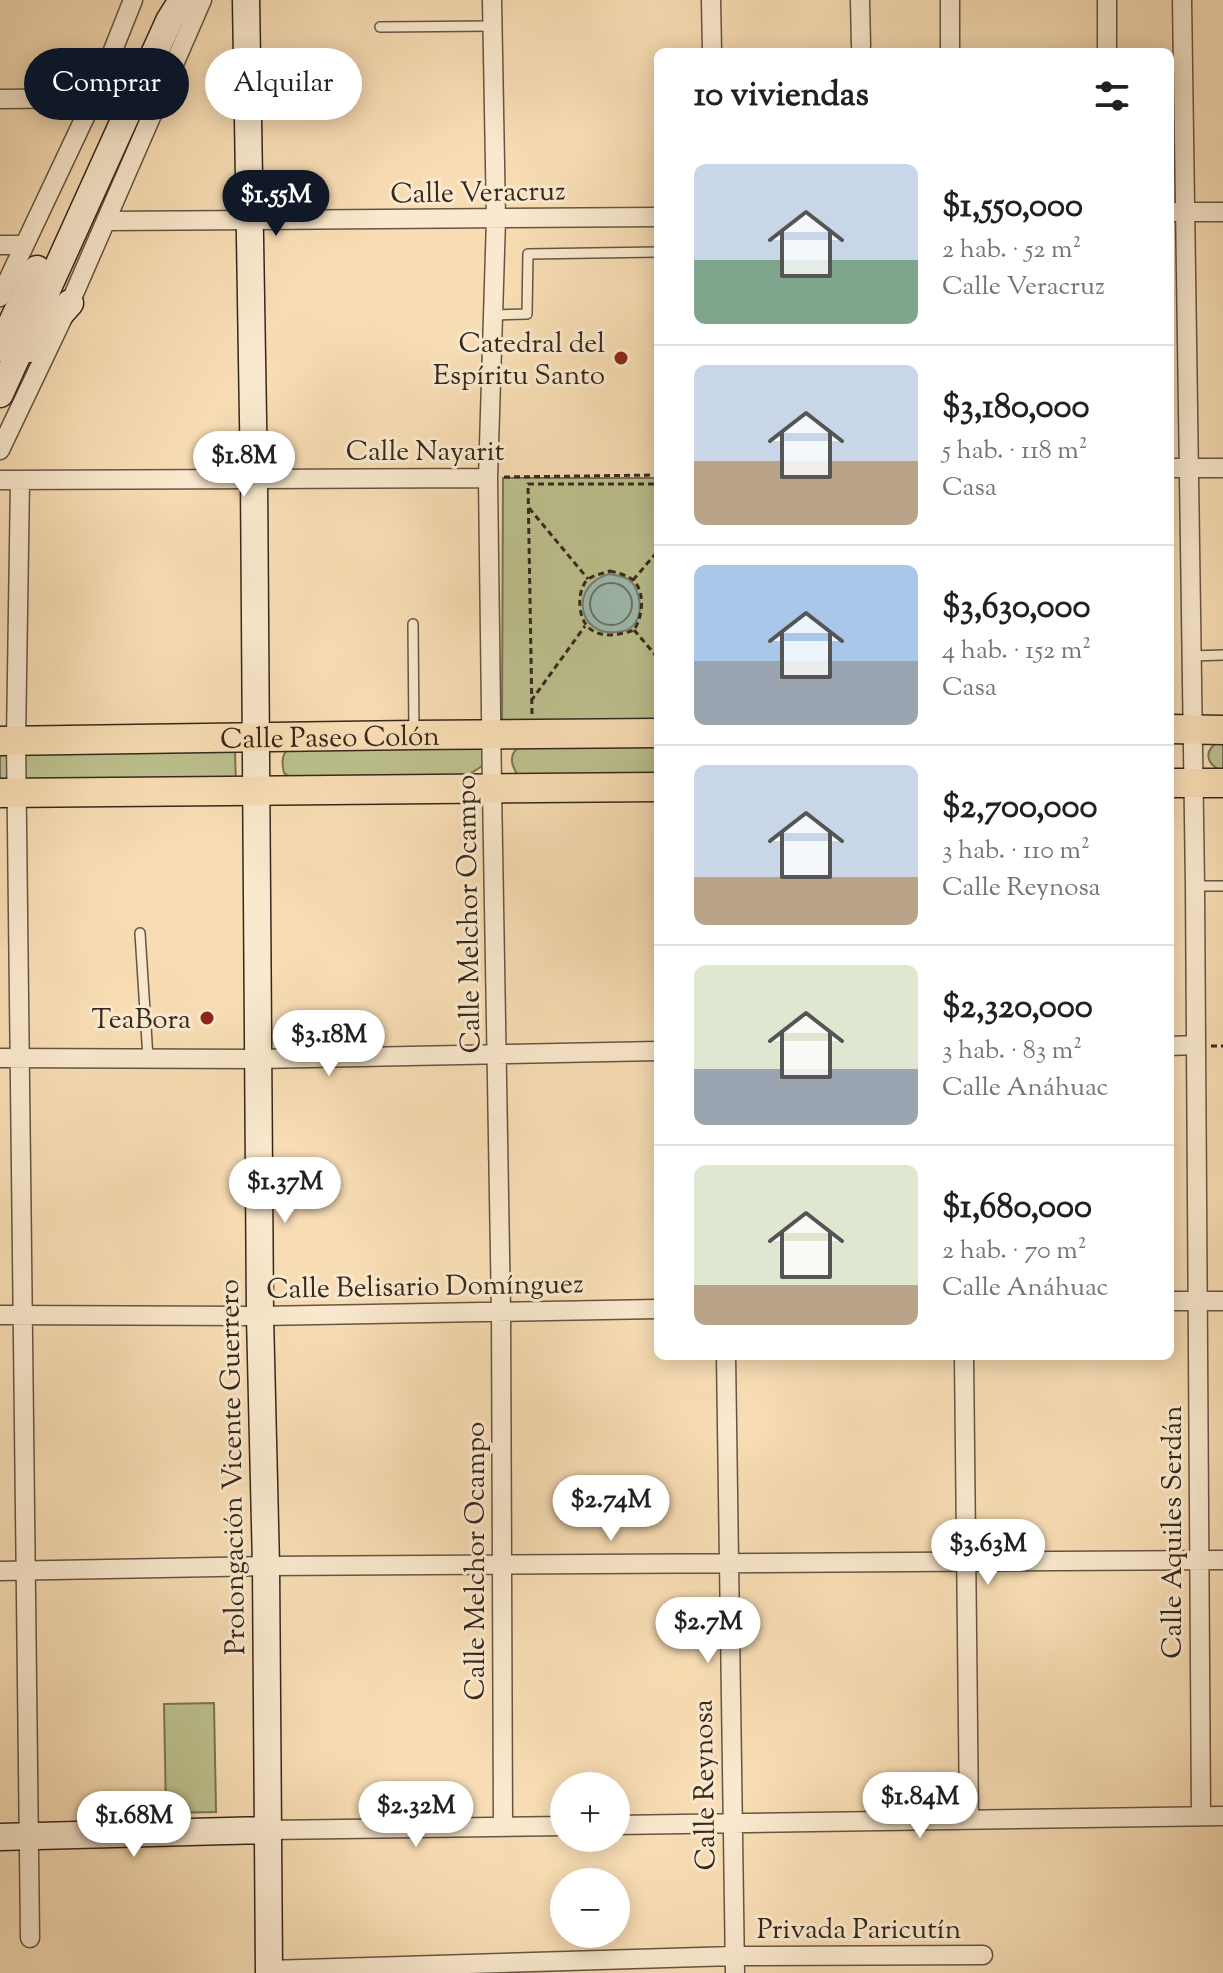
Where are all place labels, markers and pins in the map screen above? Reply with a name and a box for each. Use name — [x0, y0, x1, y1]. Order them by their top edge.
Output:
pin: $1.55M — [211, 170, 341, 238]
place label: Catedral del Espíritu Santo — [433, 325, 605, 397]
marker: Catedral del Espíritu Santo — [612, 349, 630, 367]
pin: $1.8M — [188, 431, 300, 499]
place label: TeaBora — [91, 1001, 191, 1041]
marker: TeaBora — [198, 1009, 216, 1027]
pin: $3.18M — [264, 1010, 394, 1078]
pin: $1.37M — [220, 1157, 350, 1225]
pin: $2.74M — [546, 1475, 676, 1543]
pin: $3.63M — [923, 1519, 1053, 1587]
pin: $2.7M — [652, 1597, 764, 1665]
pin: $1.84M — [855, 1772, 985, 1840]
pin: $2.32M — [351, 1781, 481, 1849]
pin: $1.68M — [69, 1791, 199, 1859]

